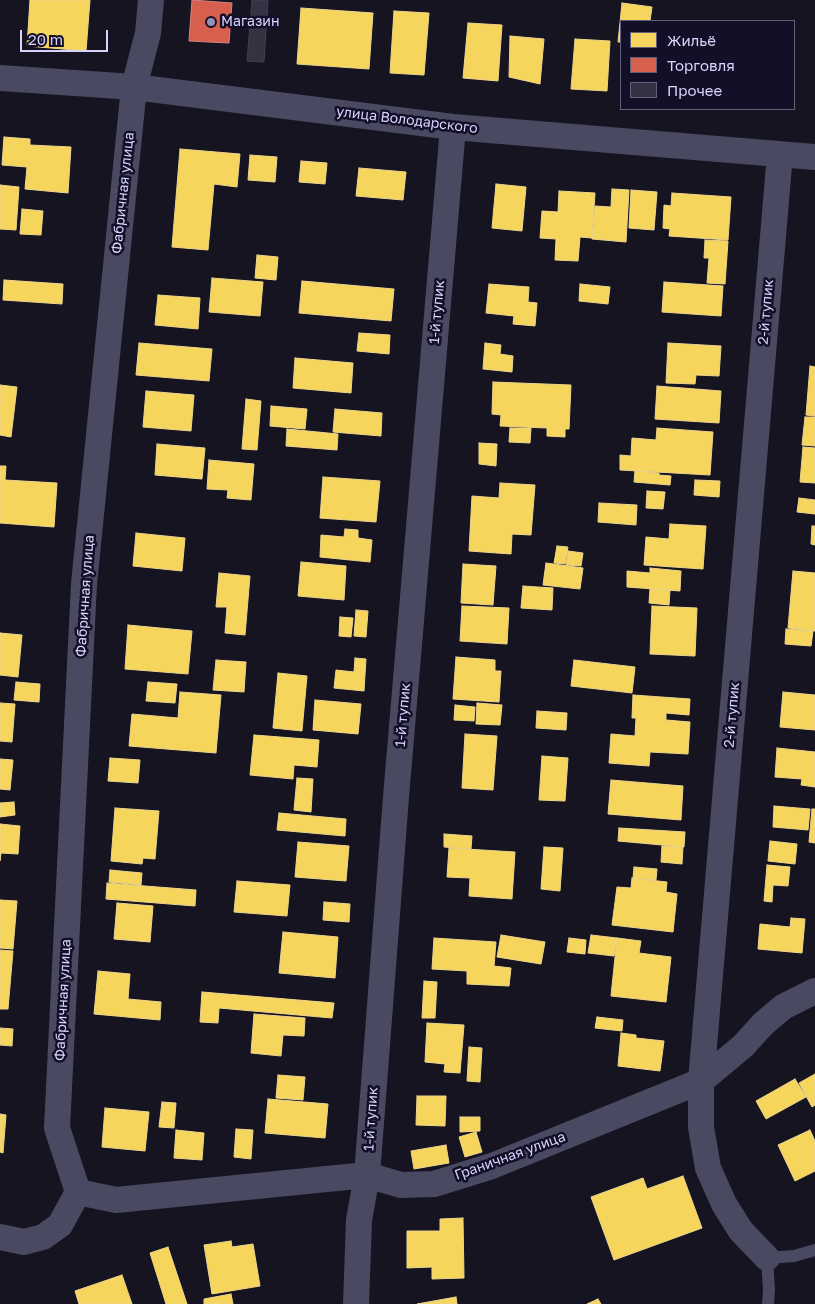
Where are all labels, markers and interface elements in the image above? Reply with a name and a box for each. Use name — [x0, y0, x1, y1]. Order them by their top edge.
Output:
place label: Магазин — [221, 14, 279, 30]
marker: Магазин — [205, 16, 217, 28]
scale bar — [22, 20, 110, 52]
legend — [620, 20, 795, 110]
text: 20 m — [28, 30, 63, 48]
text: Жильё — [667, 31, 716, 49]
text: Торговля — [667, 56, 735, 74]
text: Прочее — [667, 81, 722, 99]
street label: улица Володарского — [335, 103, 479, 137]
street label: Фабричная улица — [108, 131, 138, 255]
street label: 1-й тупик — [426, 279, 448, 345]
street label: 2-й тупик — [755, 279, 777, 345]
street label: Фабричная улица — [72, 534, 98, 658]
street label: 1-й тупик — [392, 682, 414, 748]
street label: 2-й тупик — [721, 682, 743, 748]
street label: Фабричная улица — [51, 939, 75, 1061]
street label: 1-й тупик — [360, 1086, 382, 1152]
street label: Граничная улица — [452, 1128, 568, 1184]

